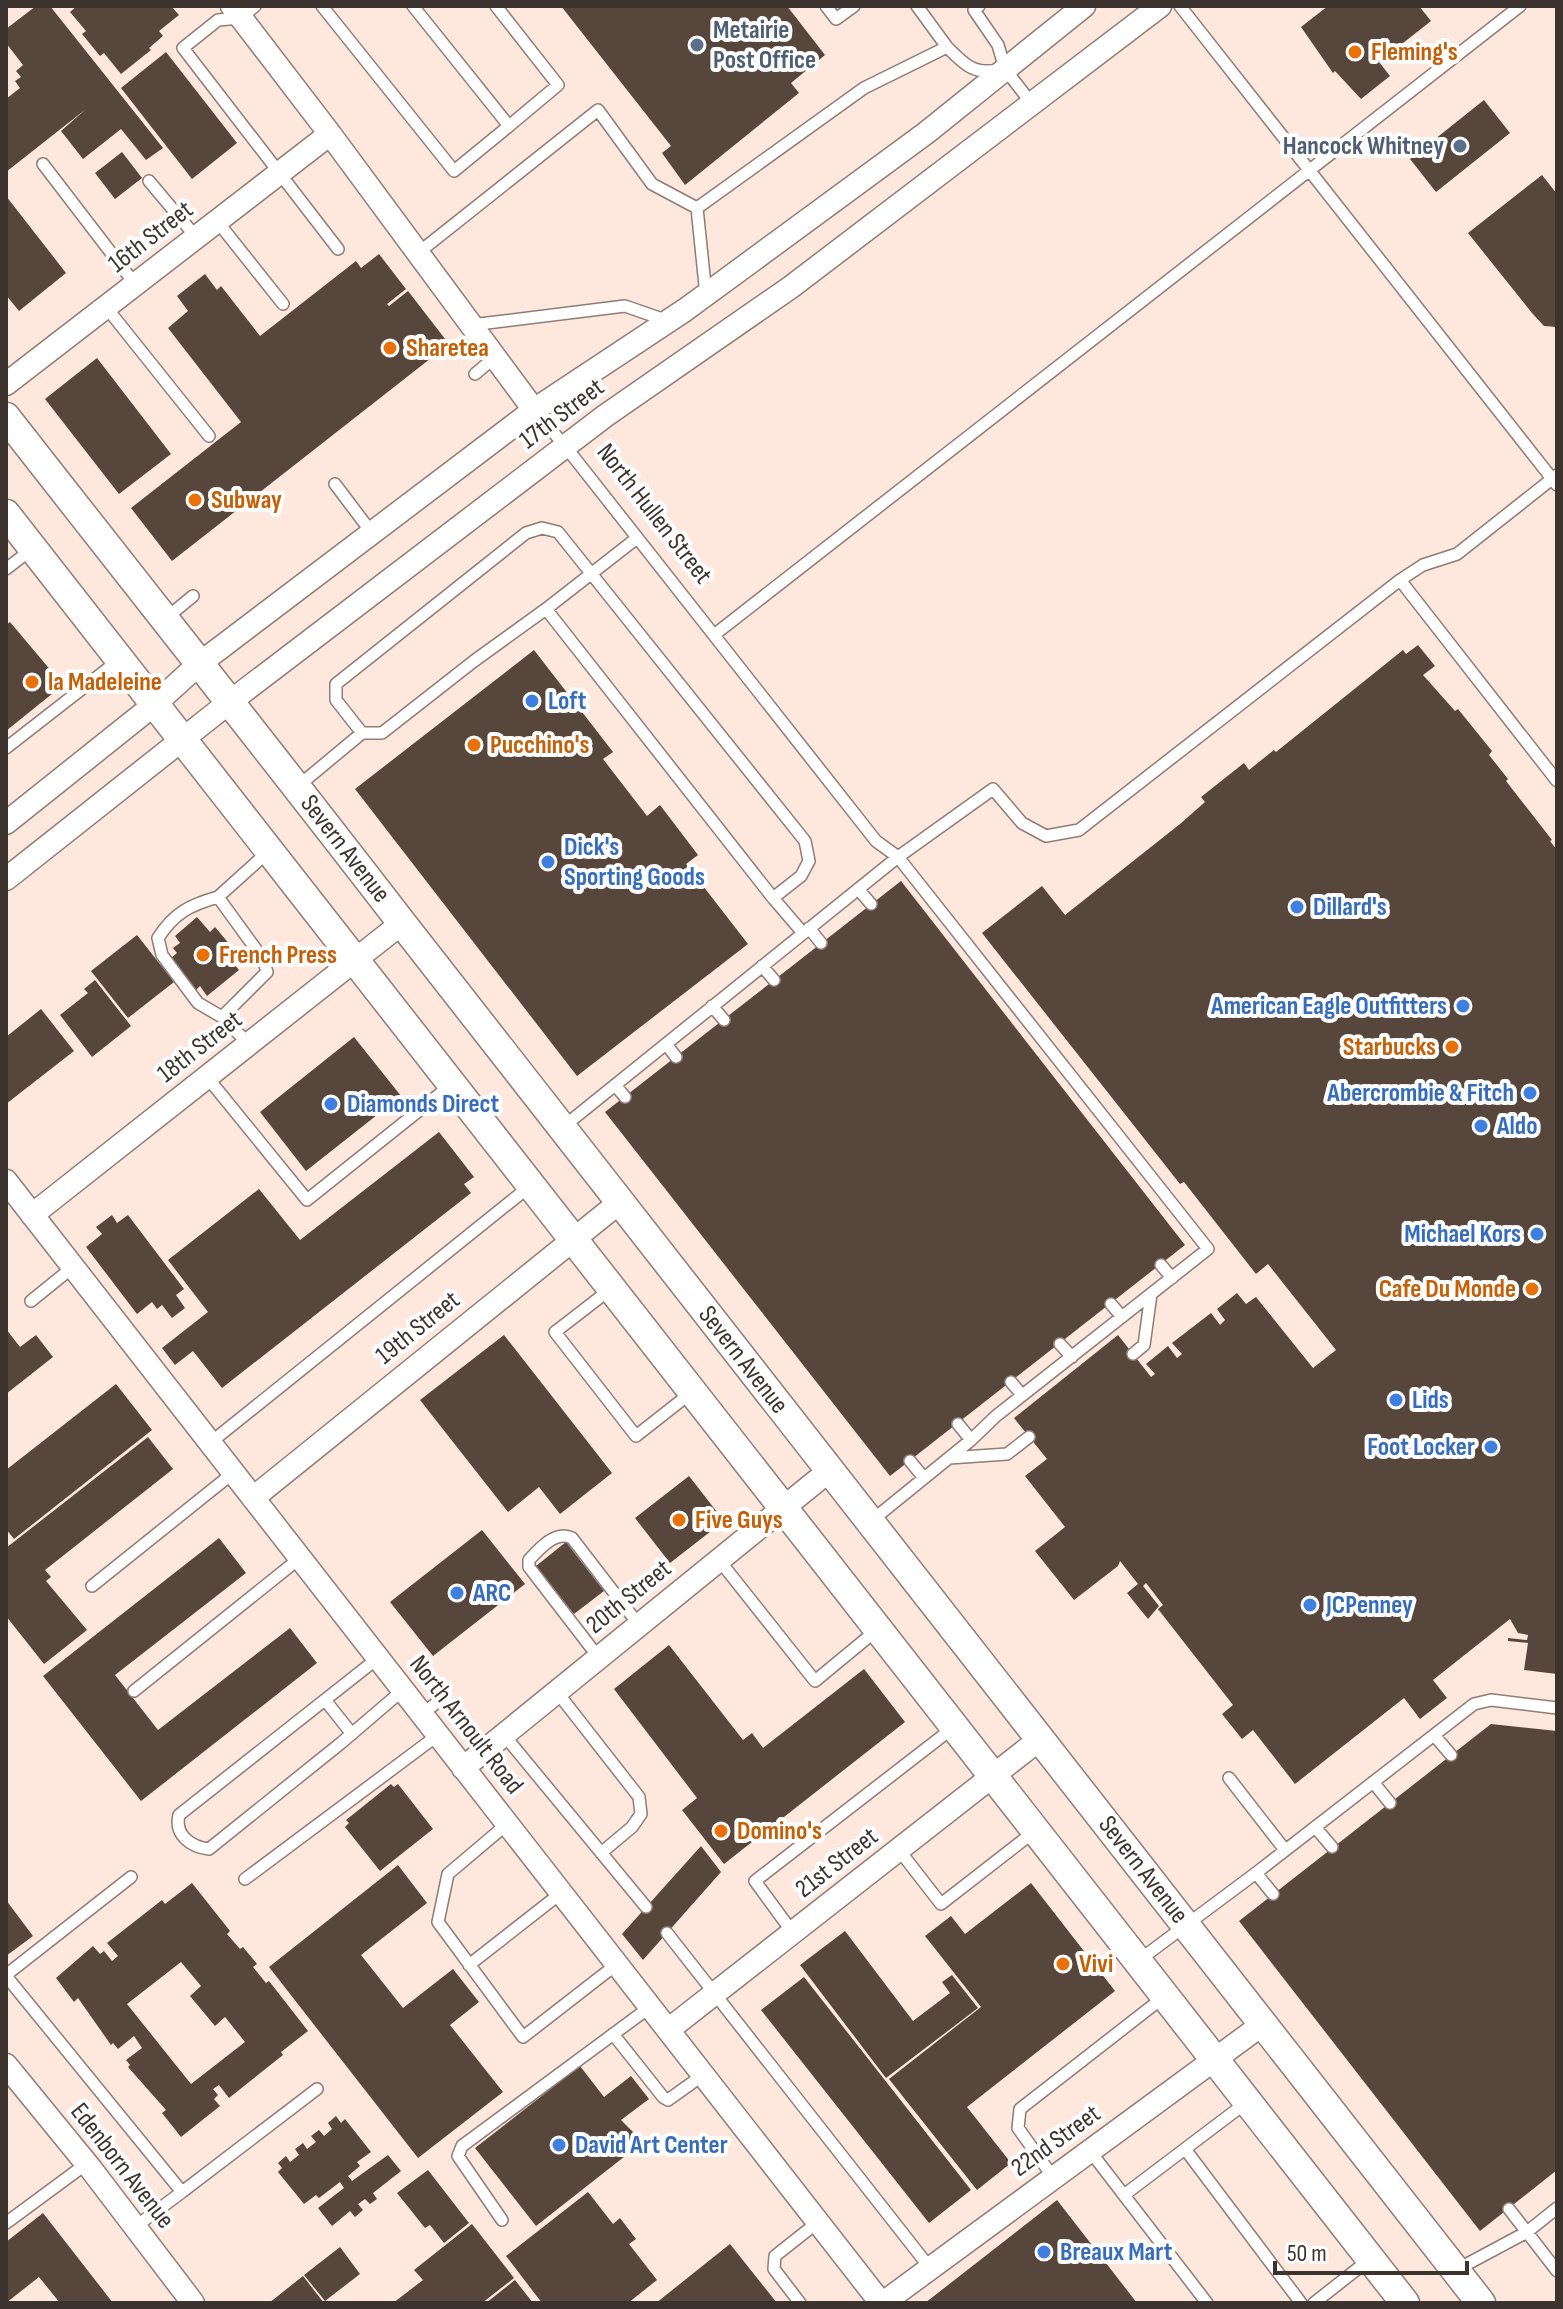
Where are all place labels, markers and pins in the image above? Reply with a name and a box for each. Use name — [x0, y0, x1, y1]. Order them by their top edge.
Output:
place label: Metairie Post Office — [713, 15, 816, 76]
marker: Metairie Post Office — [688, 36, 706, 54]
place label: Fleming's — [1371, 37, 1458, 68]
marker: Fleming's — [1346, 43, 1364, 61]
place label: Hancock Whitney — [1283, 131, 1444, 162]
marker: Hancock Whitney — [1451, 137, 1469, 155]
place label: Sharetea — [406, 333, 489, 364]
marker: Sharetea — [381, 339, 399, 357]
place label: Subway — [211, 485, 282, 516]
marker: Subway — [186, 491, 204, 509]
place label: la Madeleine — [48, 667, 162, 698]
marker: la Madeleine — [23, 673, 41, 691]
place label: Loft — [548, 686, 587, 717]
marker: Loft — [523, 692, 541, 710]
place label: Pucchino's — [490, 730, 589, 761]
marker: Pucchino's — [465, 736, 483, 754]
place label: Dick's Sporting Goods — [564, 832, 705, 893]
marker: Dick's Sporting Goods — [539, 853, 557, 871]
place label: Dillard's — [1313, 892, 1387, 923]
marker: Dillard's — [1288, 898, 1306, 916]
place label: French Press — [219, 940, 337, 971]
marker: French Press — [194, 946, 212, 964]
place label: American Eagle Outfitters — [1210, 991, 1447, 1022]
marker: American Eagle Outfitters — [1454, 997, 1472, 1015]
place label: Starbucks — [1343, 1032, 1436, 1063]
marker: Starbucks — [1443, 1038, 1461, 1056]
place label: Abercrombie & Fitch — [1326, 1078, 1514, 1109]
marker: Abercrombie & Fitch — [1521, 1084, 1539, 1102]
place label: Diamonds Direct — [347, 1089, 499, 1120]
marker: Diamonds Direct — [322, 1095, 340, 1113]
place label: Aldo — [1496, 1111, 1538, 1142]
marker: Aldo — [1472, 1117, 1490, 1135]
place label: Michael Kors — [1404, 1219, 1521, 1250]
marker: Michael Kors — [1528, 1225, 1546, 1243]
place label: Cafe Du Monde — [1379, 1274, 1516, 1305]
marker: Cafe Du Monde — [1523, 1280, 1541, 1298]
place label: Lids — [1412, 1385, 1449, 1416]
marker: Lids — [1387, 1391, 1405, 1409]
place label: Foot Locker — [1367, 1432, 1475, 1463]
marker: Foot Locker — [1482, 1438, 1500, 1456]
place label: Five Guys — [695, 1505, 783, 1536]
marker: Five Guys — [670, 1511, 688, 1529]
place label: ARC — [472, 1578, 511, 1609]
marker: ARC — [448, 1584, 466, 1602]
place label: JCPenney — [1325, 1590, 1413, 1621]
marker: JCPenney — [1301, 1596, 1319, 1614]
place label: Domino's — [737, 1816, 822, 1847]
marker: Domino's — [712, 1822, 730, 1840]
place label: Vivi — [1079, 1949, 1113, 1980]
marker: Vivi — [1054, 1955, 1072, 1973]
place label: David Art Center — [575, 2130, 728, 2161]
marker: David Art Center — [550, 2136, 568, 2154]
place label: Breaux Mart — [1060, 2237, 1173, 2268]
marker: Breaux Mart — [1035, 2243, 1053, 2261]

